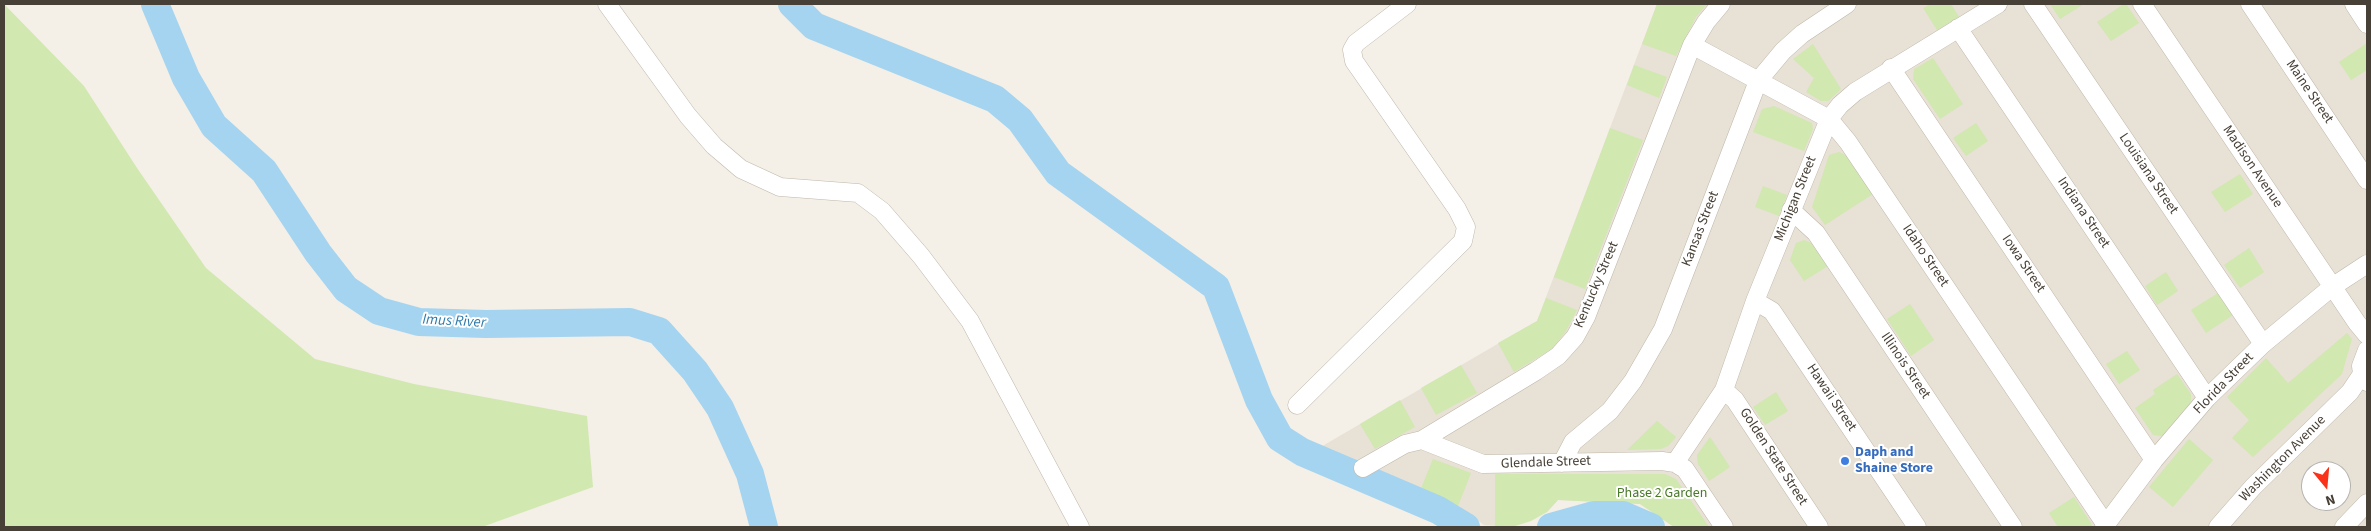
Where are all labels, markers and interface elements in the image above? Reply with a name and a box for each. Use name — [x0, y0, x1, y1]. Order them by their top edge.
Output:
street label: Maine Street — [2282, 57, 2336, 127]
street label: Madison Avenue — [2218, 123, 2286, 211]
street label: Louisiana Street — [2115, 130, 2181, 218]
street label: Michigan Street — [1771, 154, 1821, 244]
street label: Indiana Street — [2053, 174, 2113, 252]
street label: Kansas Street — [1679, 189, 1723, 269]
street label: Idaho Street — [1898, 222, 1952, 290]
street label: Iowa Street — [1998, 232, 2048, 296]
street label: Kentucky Street — [1571, 239, 1623, 331]
water label: Imus River — [422, 311, 486, 333]
street label: Illinois Street — [1877, 330, 1933, 402]
street label: Florida Street — [2190, 350, 2258, 418]
street label: Hawaii Street — [1802, 361, 1860, 435]
street label: Golden State Street — [1735, 405, 1811, 509]
street label: Washington Avenue — [2236, 412, 2330, 506]
place label: Daph and Shaine Store — [1855, 445, 1933, 478]
street label: Glendale Street — [1501, 453, 1591, 473]
marker: Daph and Shaine Store — [1839, 455, 1851, 467]
north arrow — [2301, 461, 2351, 511]
park label: Phase 2 Garden — [1617, 486, 1707, 502]
text: N — [2323, 488, 2337, 510]

